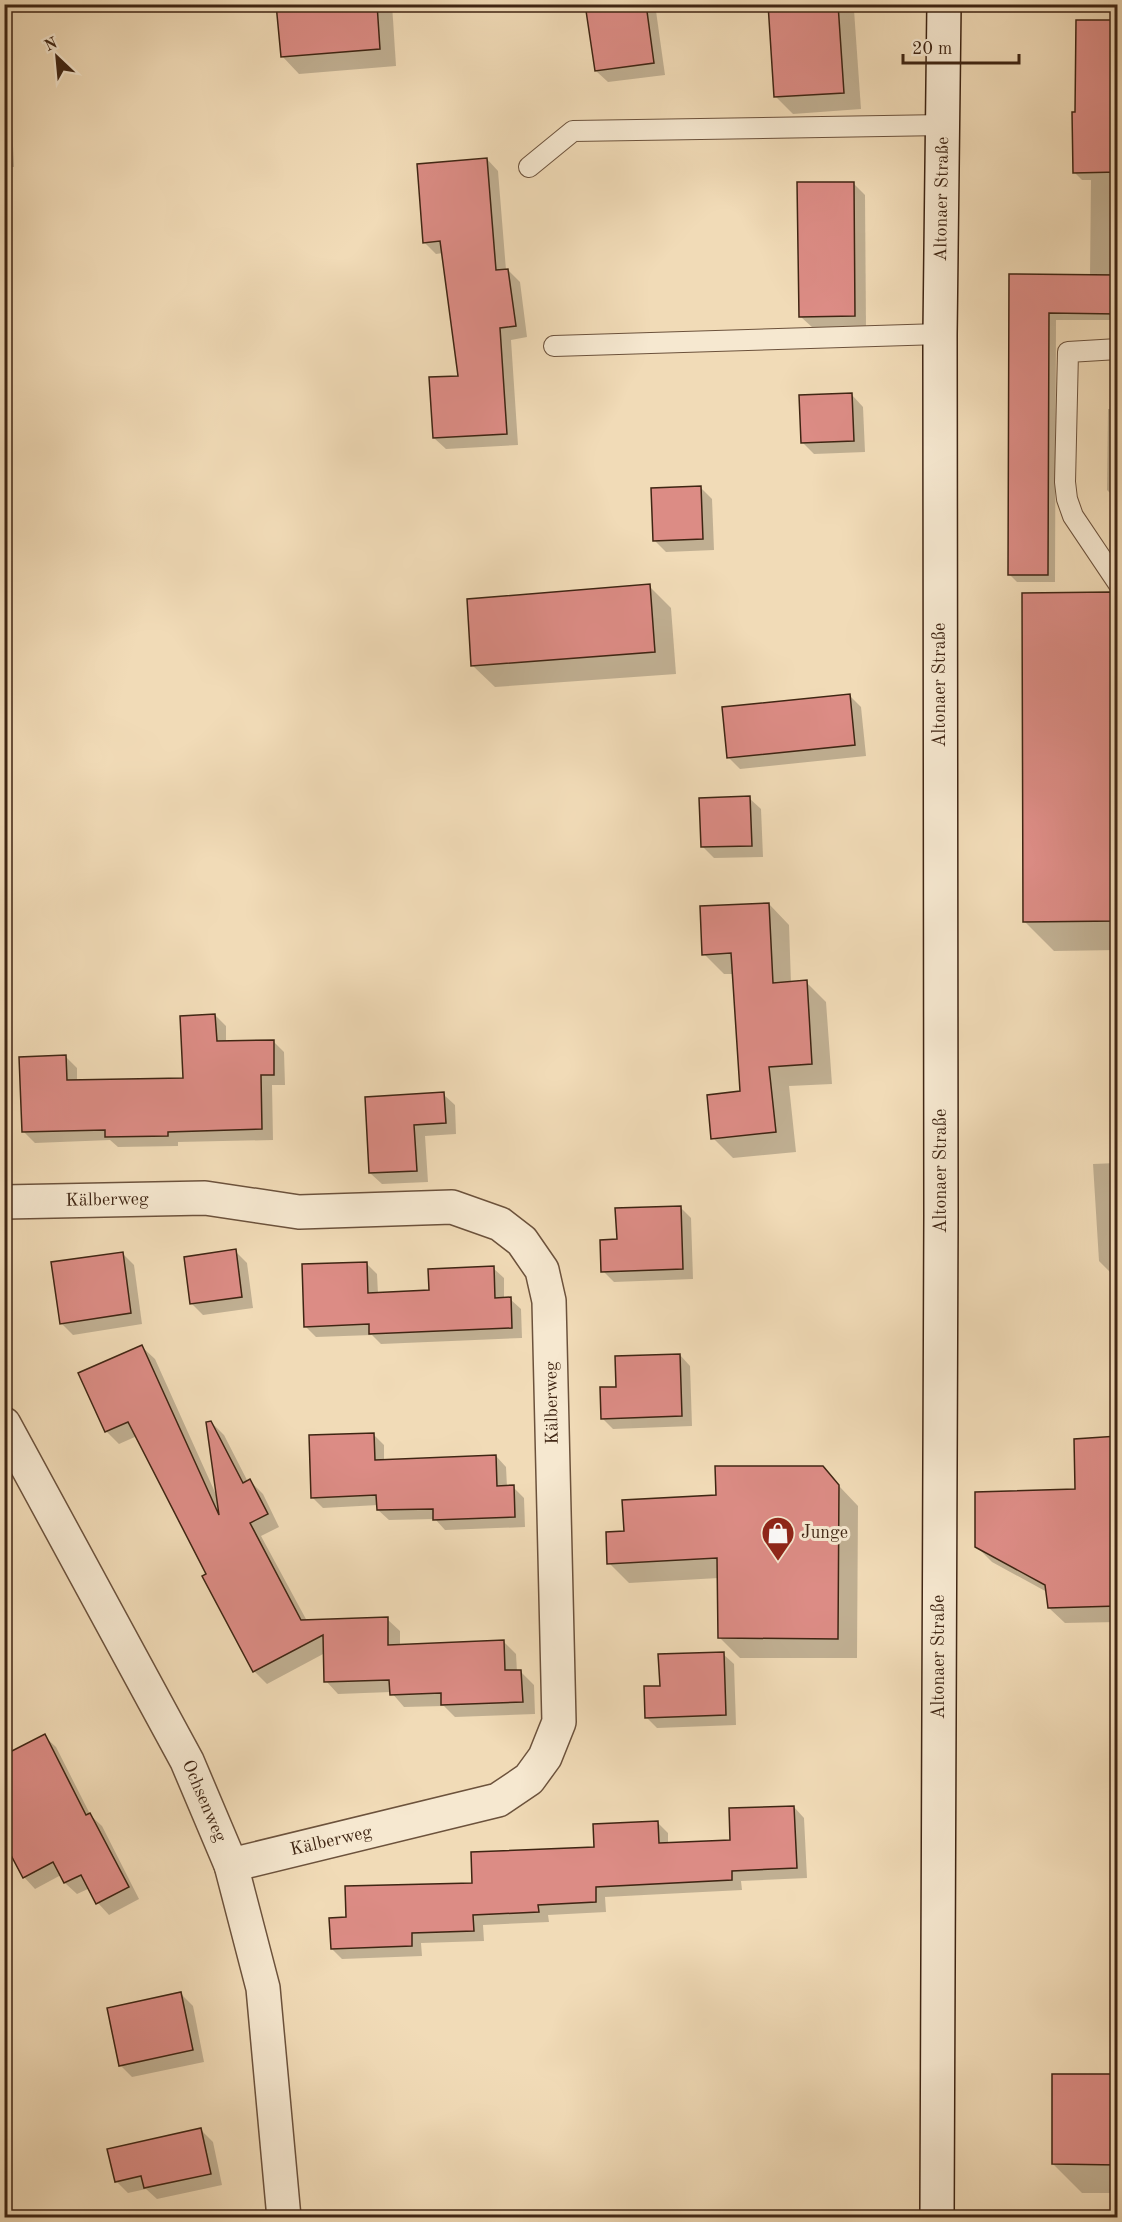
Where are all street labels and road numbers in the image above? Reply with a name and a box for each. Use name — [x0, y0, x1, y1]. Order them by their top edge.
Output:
street label: Altonaer Straße — [932, 137, 952, 261]
street label: Altonaer Straße — [931, 623, 949, 747]
street label: Altonaer Straße — [932, 1109, 950, 1233]
street label: Kälberweg — [65, 1190, 149, 1210]
street label: Kälberweg — [542, 1361, 562, 1445]
street label: Altonaer Straße — [930, 1595, 948, 1719]
street label: Ochsenweg — [179, 1757, 229, 1845]
street label: Kälberweg — [288, 1823, 374, 1859]

